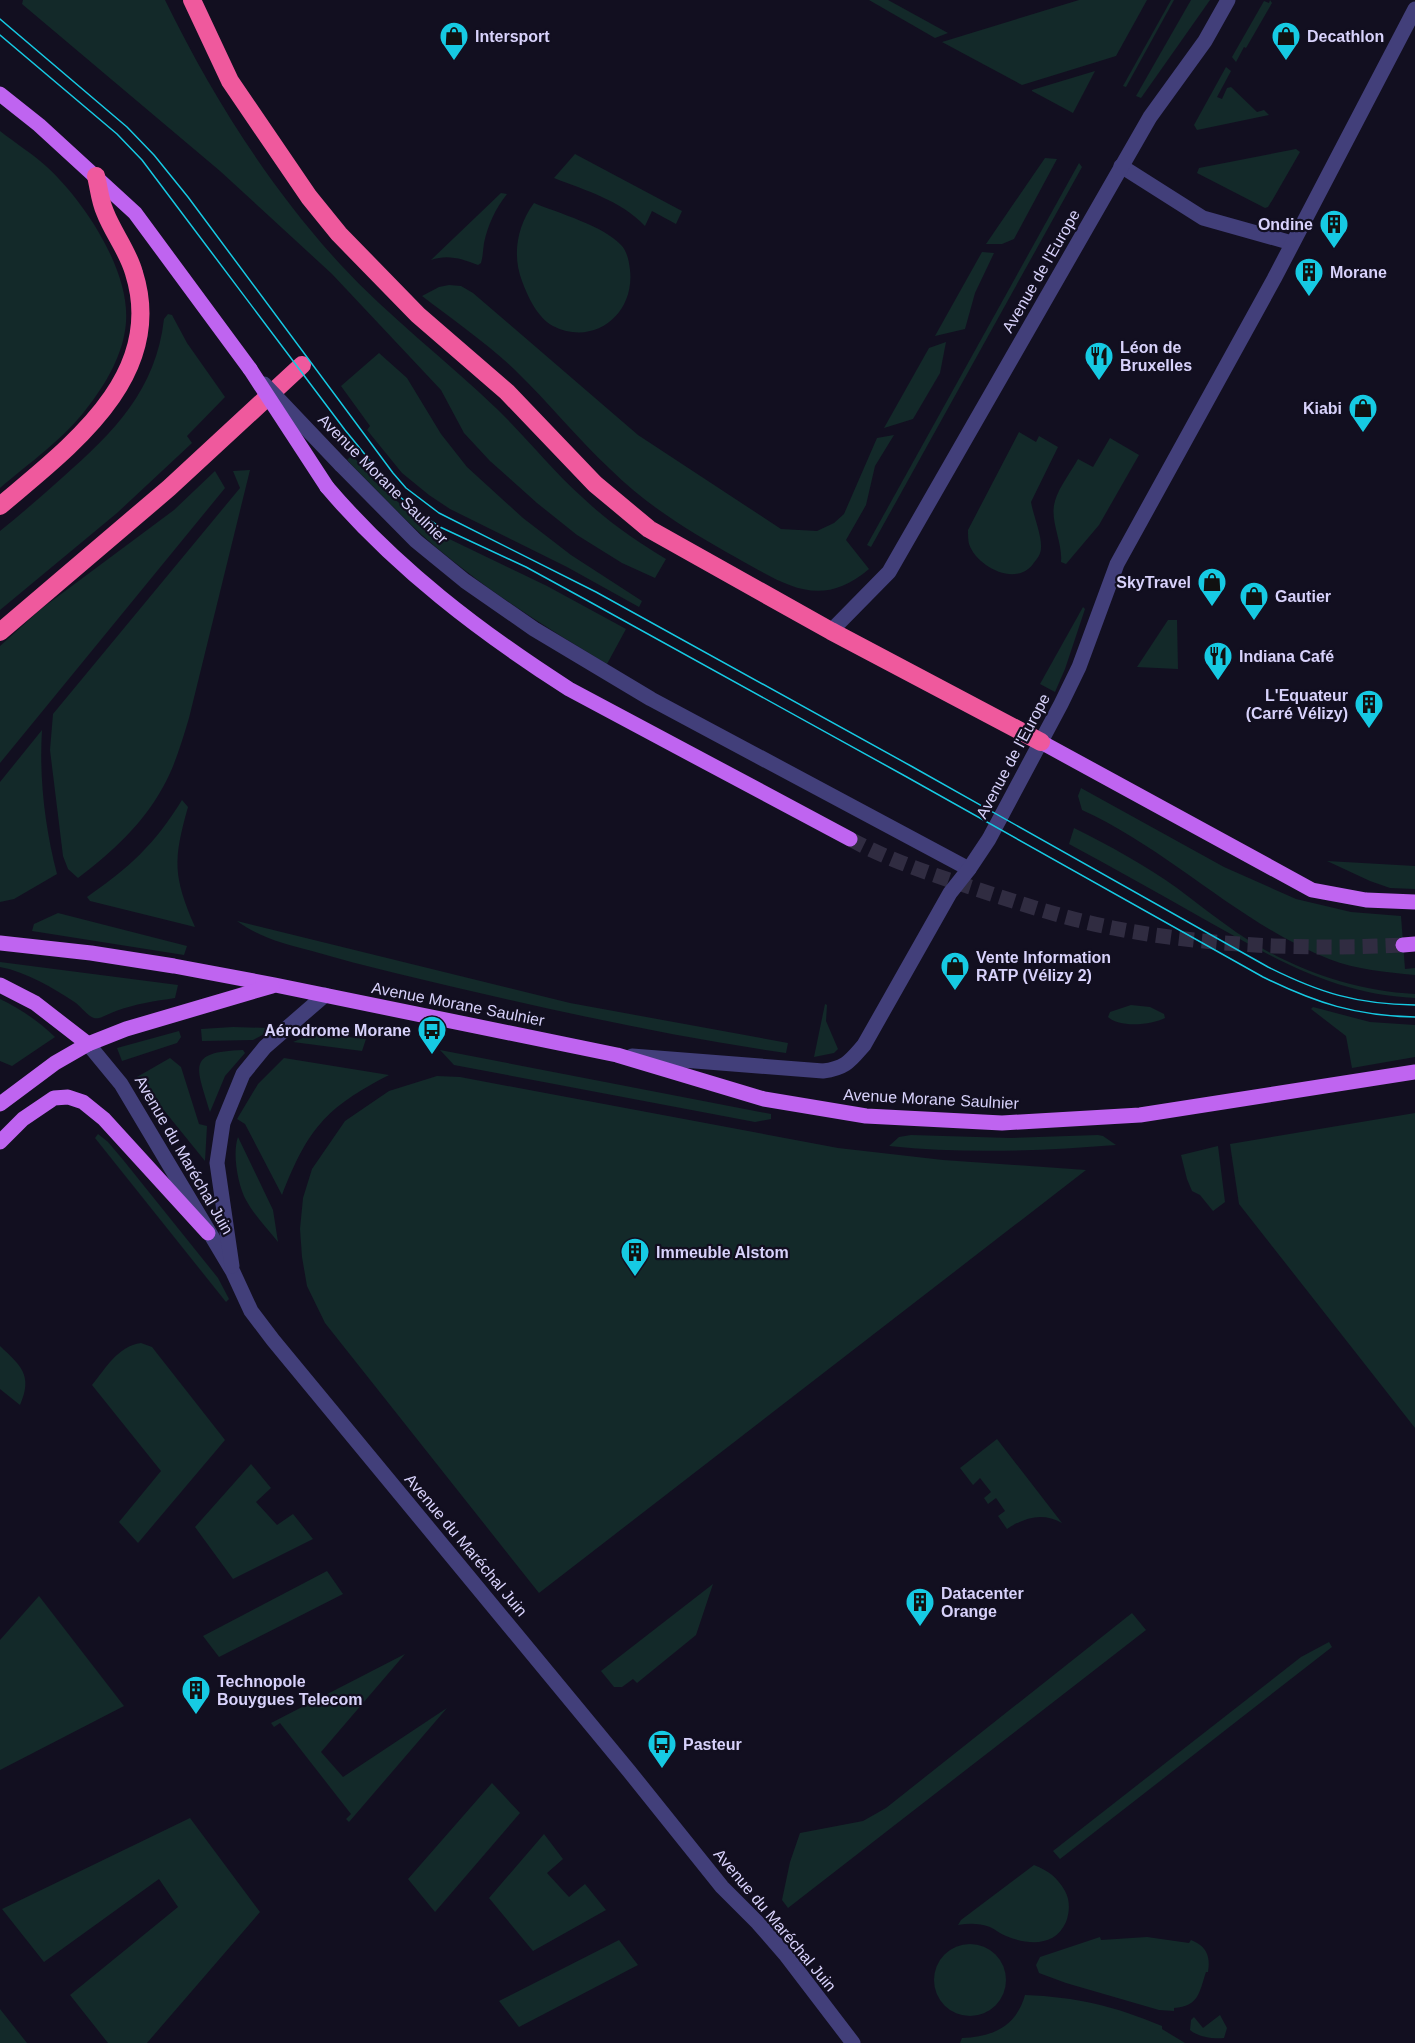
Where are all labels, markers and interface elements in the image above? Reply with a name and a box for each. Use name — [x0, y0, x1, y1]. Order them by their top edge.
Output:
shop icon: Intersport — [438, 20, 470, 62]
shop icon: Decathlon — [1270, 20, 1302, 62]
place label: Intersport — [475, 28, 550, 45]
place label: Decathlon — [1307, 28, 1384, 45]
street label: Avenue de l'Europe — [999, 207, 1083, 335]
building icon: Ondine — [1318, 208, 1350, 250]
place label: Ondine — [1258, 216, 1313, 233]
building icon: Morane — [1293, 256, 1325, 298]
place label: Morane — [1330, 264, 1387, 281]
place label: Léon de Bruxelles — [1120, 339, 1192, 374]
restaurant icon: Léon de Bruxelles — [1083, 340, 1115, 382]
shop icon: Kiabi — [1347, 392, 1379, 434]
place label: Kiabi — [1303, 400, 1342, 417]
street label: Avenue Morane Saulnier — [315, 411, 452, 548]
shop icon: SkyTravel — [1196, 566, 1228, 608]
place label: SkyTravel — [1116, 574, 1191, 591]
shop icon: Gautier — [1238, 580, 1270, 622]
place label: Gautier — [1275, 588, 1331, 605]
restaurant icon: Indiana Café — [1202, 640, 1234, 682]
place label: Indiana Café — [1239, 648, 1334, 665]
place label: L'Equateur (Carré Vélizy) — [1246, 687, 1348, 722]
building icon: L'Equateur (Carré Vélizy) — [1353, 688, 1385, 730]
street label: Avenue de l'Europe — [973, 691, 1053, 821]
place label: Vente Information RATP (Vélizy 2) — [976, 949, 1111, 984]
shop icon: Vente Information RATP (Vélizy 2) — [939, 950, 971, 992]
street label: Avenue Morane Saulnier — [370, 979, 547, 1029]
bus stop icon: Aérodrome Morane — [416, 1014, 448, 1056]
place label: Aérodrome Morane — [264, 1022, 411, 1039]
street label: Avenue du Maréchal Juin — [132, 1073, 236, 1237]
street label: Avenue Morane Saulnier — [843, 1086, 1020, 1112]
building icon: Immeuble Alstom — [619, 1236, 651, 1278]
place label: Immeuble Alstom — [656, 1244, 789, 1261]
street label: Avenue du Maréchal Juin — [402, 1470, 530, 1620]
place label: Datacenter Orange — [941, 1585, 1024, 1620]
building icon: Datacenter Orange — [904, 1586, 936, 1628]
place label: Technopole Bouygues Telecom — [217, 1673, 363, 1708]
building icon: Technopole Bouygues Telecom — [180, 1674, 212, 1716]
bus stop icon: Pasteur — [646, 1728, 678, 1770]
place label: Pasteur — [683, 1736, 742, 1753]
street label: Avenue du Maréchal Juin — [711, 1845, 839, 1995]

